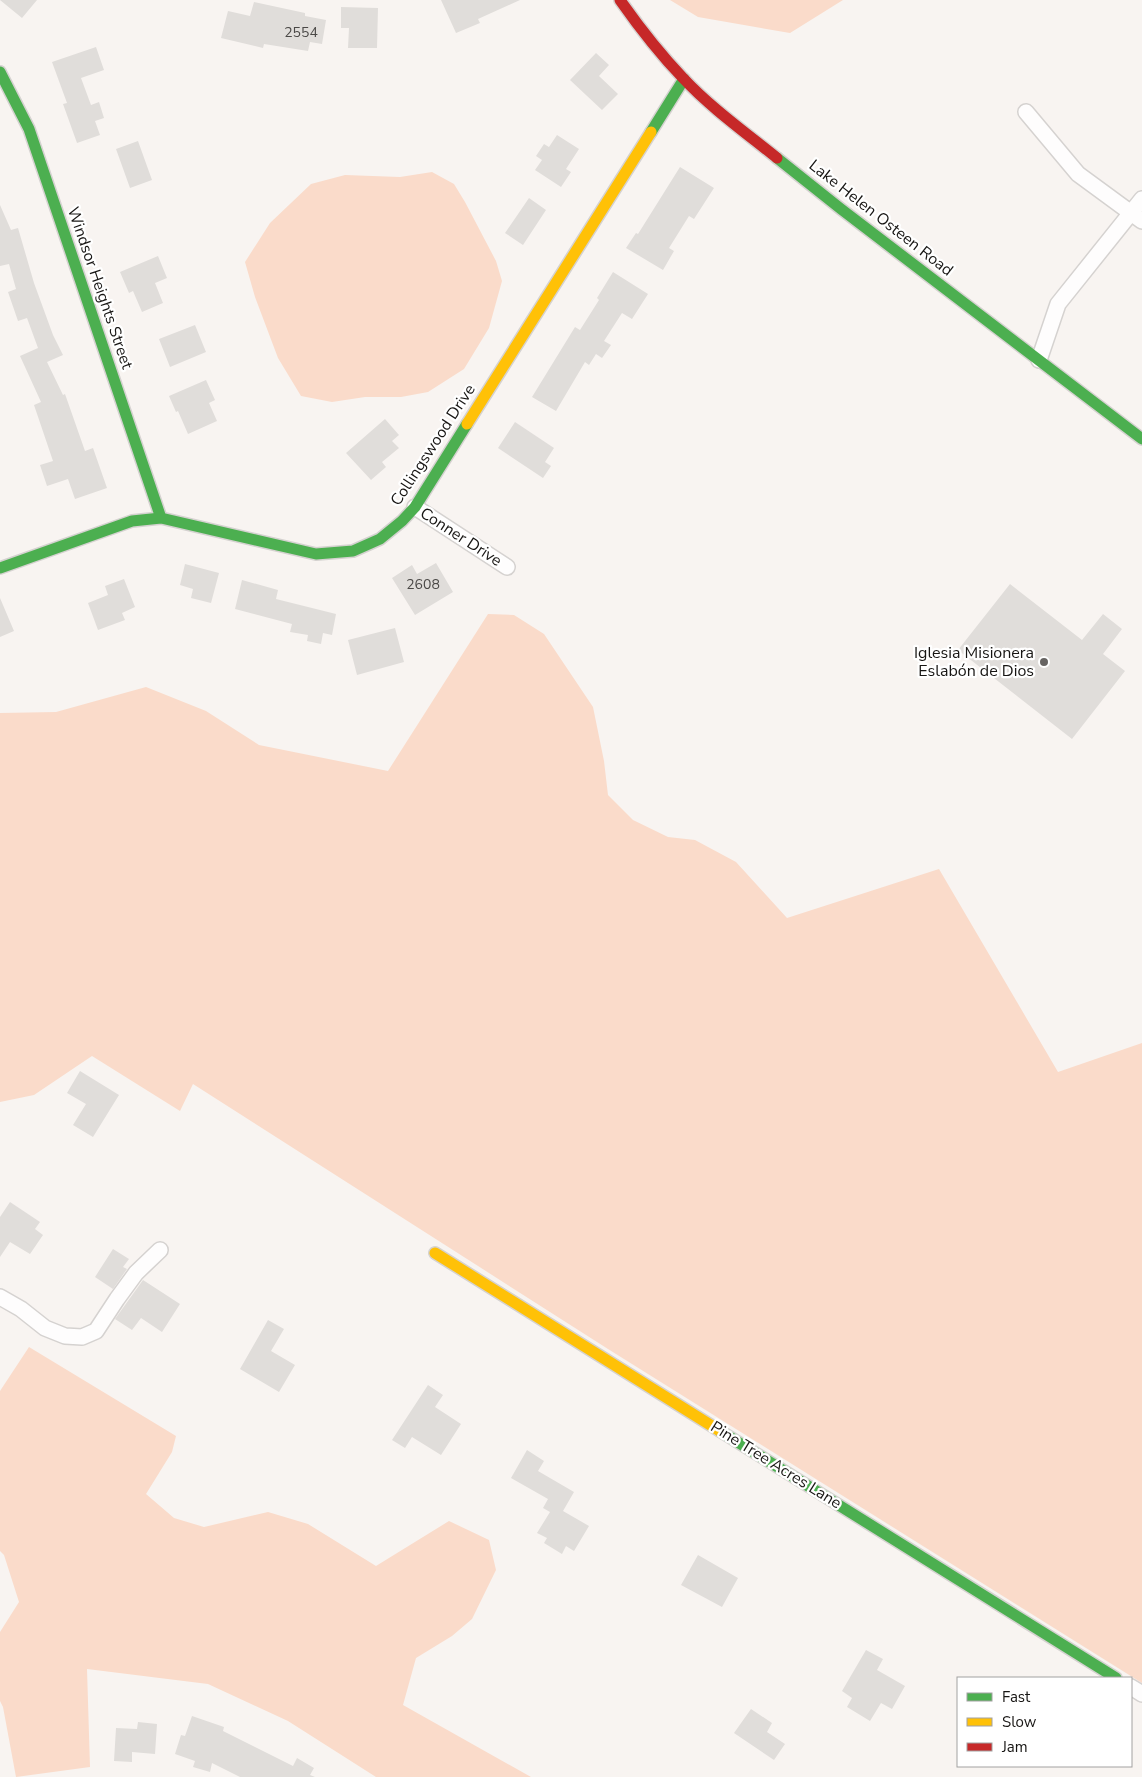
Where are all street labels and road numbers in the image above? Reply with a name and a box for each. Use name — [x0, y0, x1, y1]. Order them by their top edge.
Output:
street label: Lake Helen Osteen Road — [804, 155, 958, 281]
street label: Windsor Heights Street — [62, 204, 138, 372]
street label: Collingswood Drive — [385, 380, 481, 510]
street label: Conner Drive — [416, 502, 506, 572]
street label: Pine Tree Acres Lane — [706, 1416, 846, 1514]

